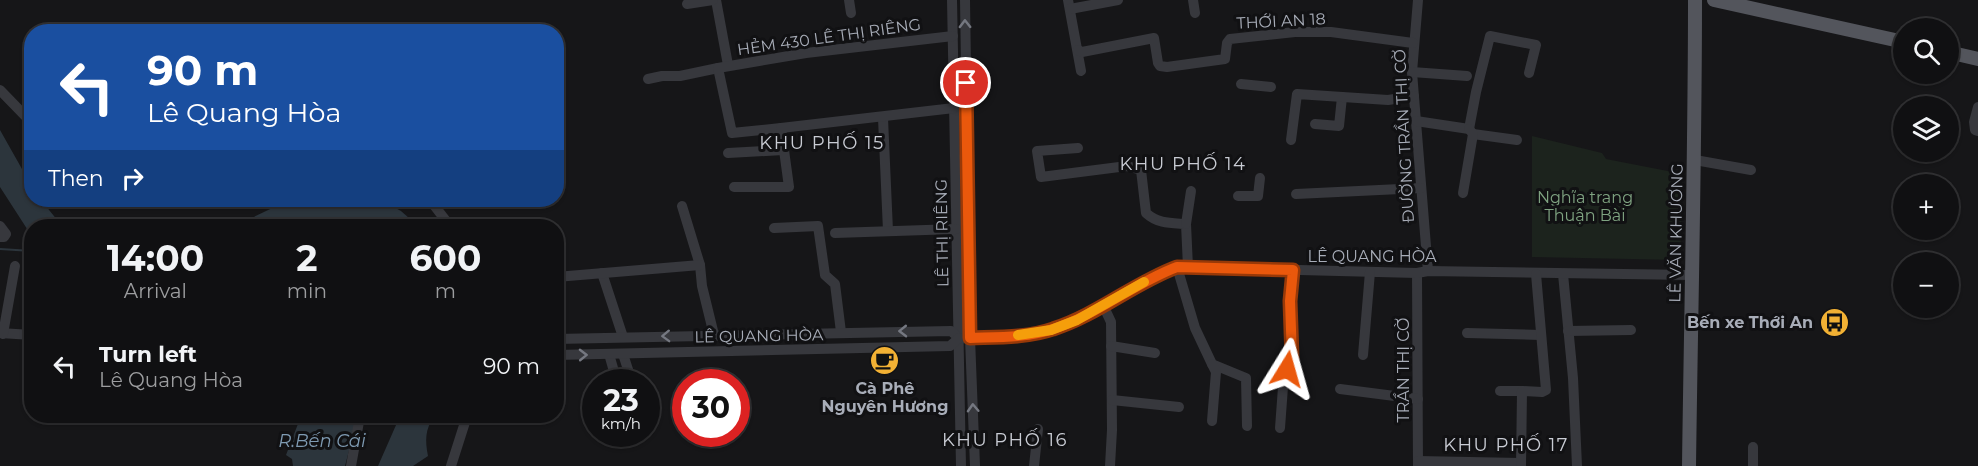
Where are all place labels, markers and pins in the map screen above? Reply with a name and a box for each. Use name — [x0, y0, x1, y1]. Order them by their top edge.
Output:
pin — [940, 57, 991, 108]
bus stop icon: Bến xe Thới An — [1818, 306, 1850, 338]
place label: Bến xe Thới An — [1687, 313, 1813, 332]
cafe icon: Cà Phê Nguyên Hương — [869, 344, 901, 376]
place label: Cà Phê Nguyên Hương — [822, 379, 948, 416]

